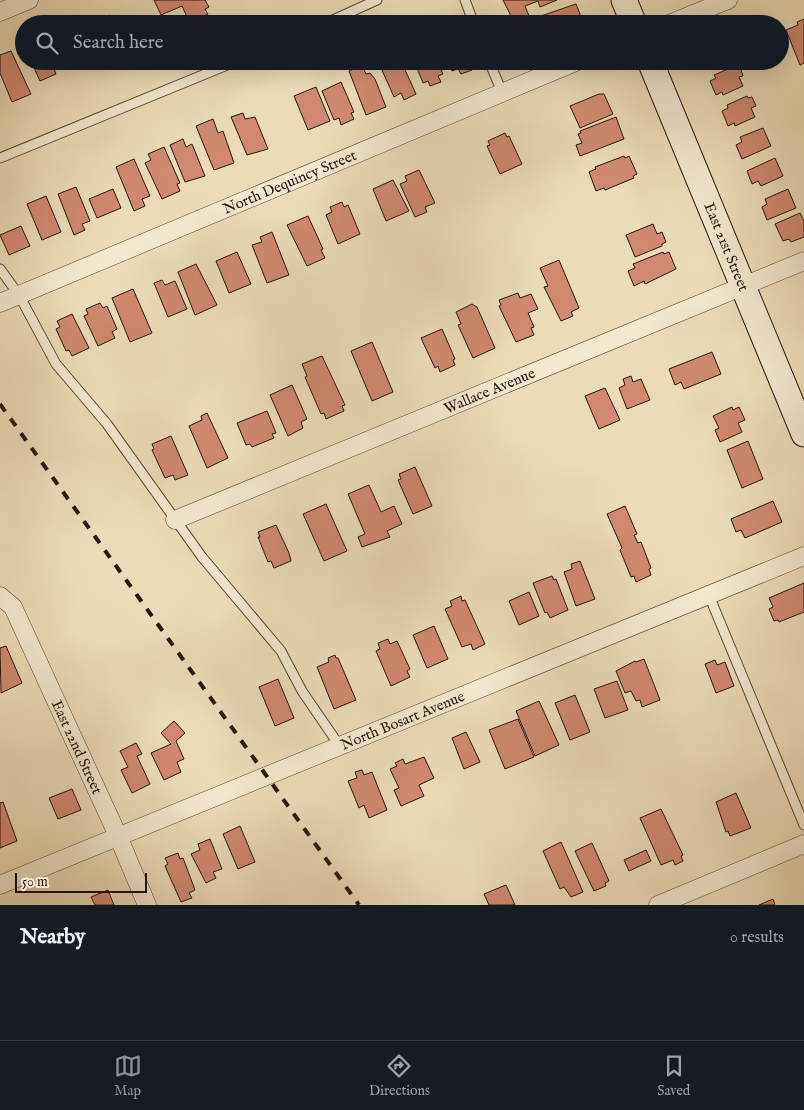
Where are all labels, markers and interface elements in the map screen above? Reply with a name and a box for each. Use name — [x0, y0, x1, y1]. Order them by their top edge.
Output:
search box — [15, 15, 789, 70]
icon: search — [33, 29, 61, 57]
text: Search here — [73, 31, 164, 55]
street label: North Dequincy Street — [220, 145, 359, 218]
street label: East 21st Street — [700, 200, 753, 294]
street label: Wallace Avenue — [441, 363, 538, 418]
street label: North Bosart Avenue — [338, 686, 467, 754]
street label: East 22nd Street — [47, 697, 107, 797]
scale bar — [15, 870, 148, 893]
text: 50 m — [22, 873, 48, 891]
text: Nearby — [20, 924, 85, 951]
text: 0 results — [730, 928, 784, 948]
tab: Map — [114, 1052, 142, 1100]
tab: Directions — [369, 1052, 430, 1100]
tab: Saved — [657, 1052, 690, 1100]

